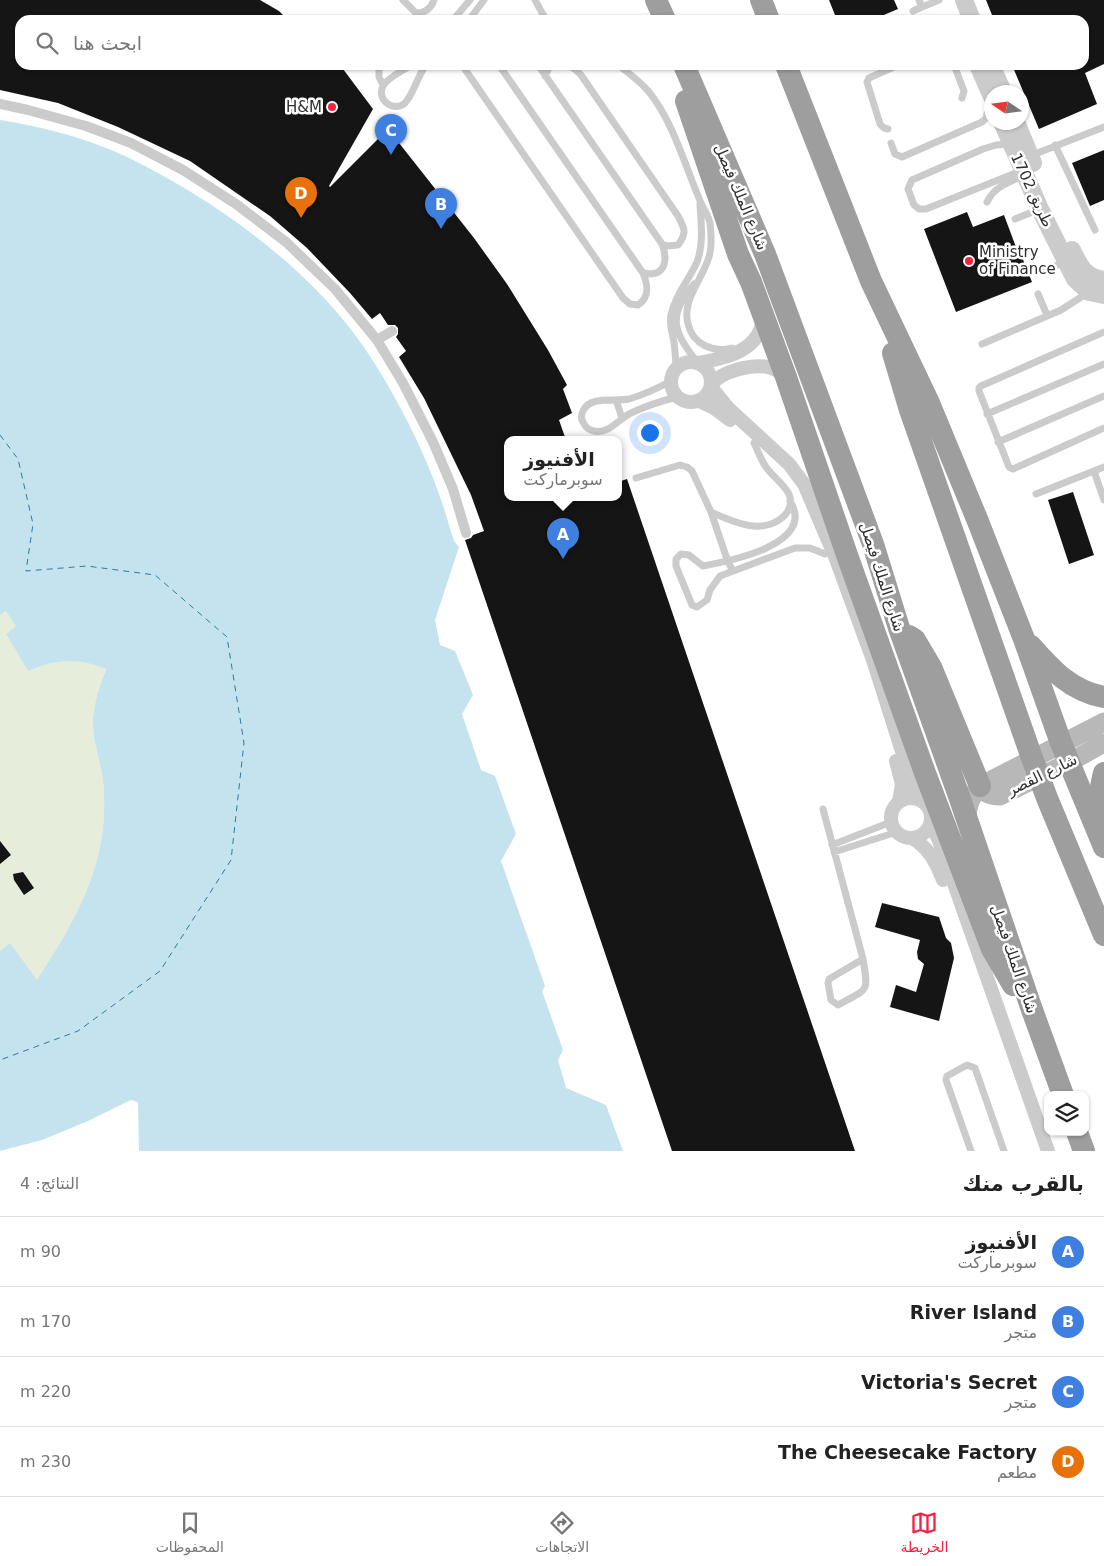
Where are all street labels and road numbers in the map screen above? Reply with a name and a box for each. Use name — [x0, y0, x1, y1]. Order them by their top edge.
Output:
street label: شارع الملك فيصل — [710, 141, 772, 253]
street label: طريق 1702 — [1007, 150, 1057, 230]
street label: شارع الملك فيصل — [856, 520, 908, 634]
street label: شارع القصر — [1003, 750, 1080, 800]
street label: شارع الملك فيصل — [987, 902, 1041, 1016]

